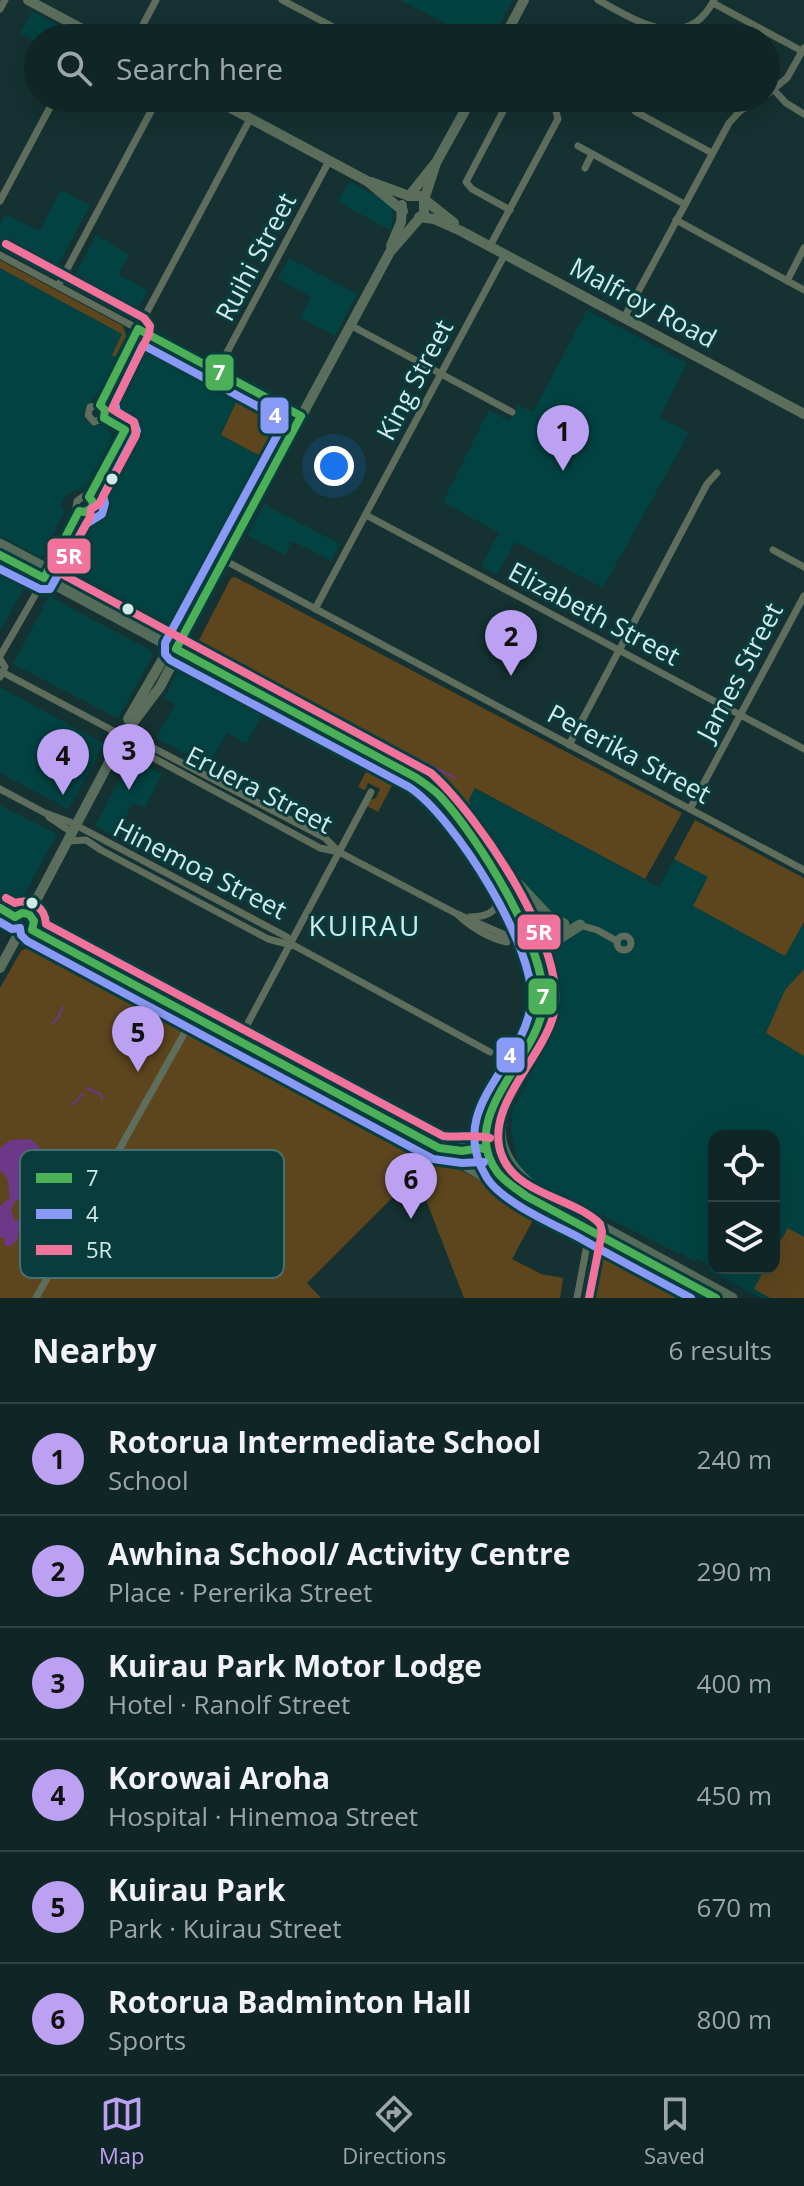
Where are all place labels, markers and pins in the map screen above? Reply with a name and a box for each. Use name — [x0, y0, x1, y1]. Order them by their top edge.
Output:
pin: 1 — [537, 405, 589, 471]
unlabelled marker — [104, 471, 120, 487]
unlabelled marker — [120, 601, 136, 617]
pin: 2 — [485, 610, 537, 676]
pin: 3 — [103, 724, 155, 790]
pin: 4 — [37, 729, 89, 795]
unlabelled marker — [24, 895, 40, 911]
pin: 5 — [112, 1006, 164, 1072]
pin: 6 — [385, 1153, 437, 1219]

